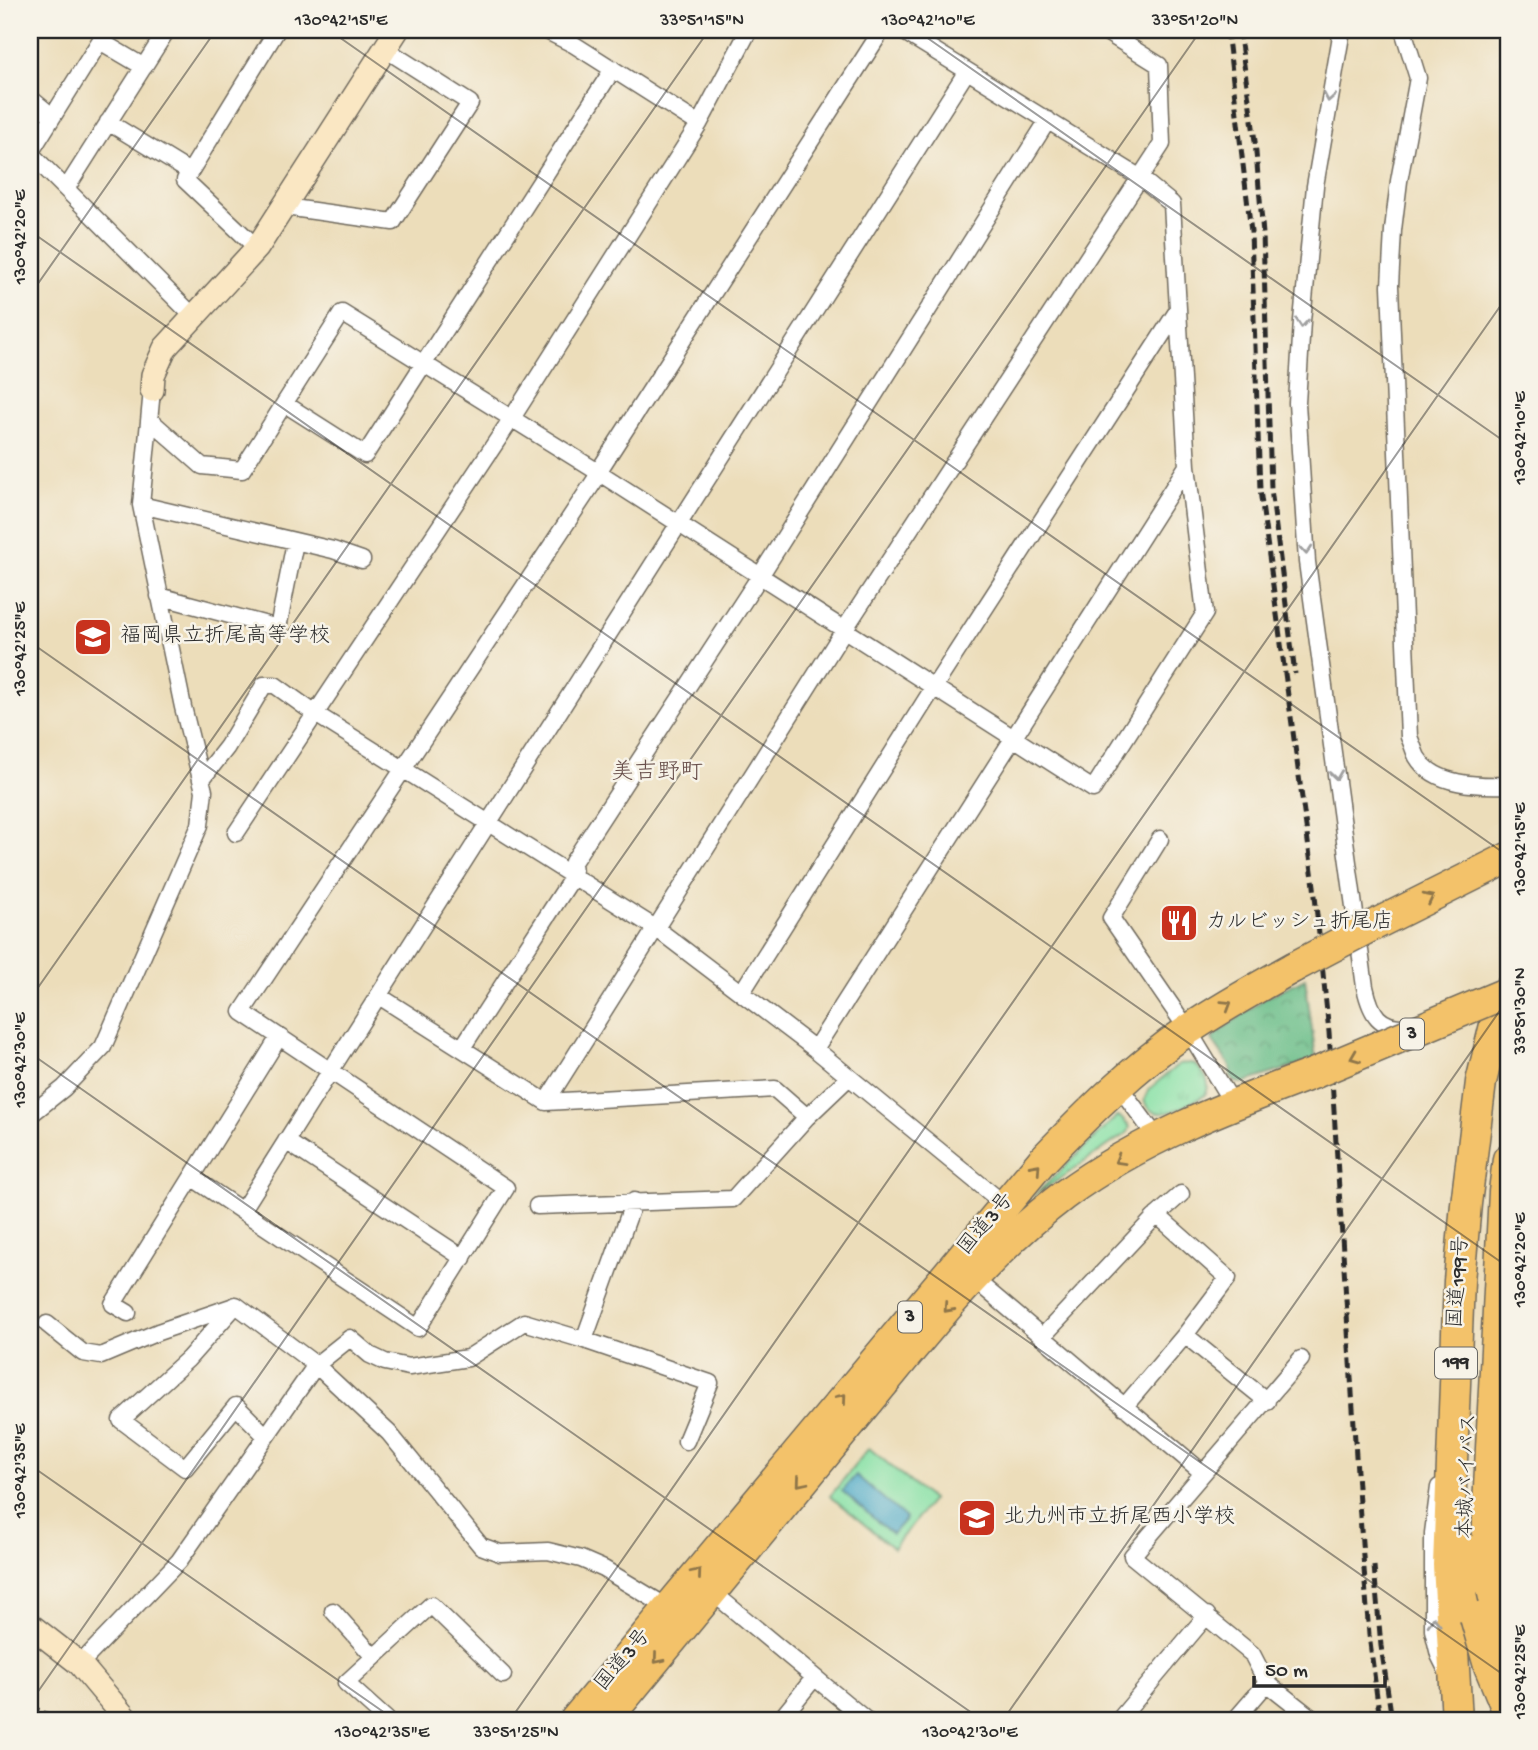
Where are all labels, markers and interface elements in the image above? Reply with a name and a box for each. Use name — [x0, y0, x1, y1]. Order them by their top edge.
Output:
text: 130°42'15"E — [294, 11, 388, 32]
text: 33°51'15"N — [659, 11, 744, 32]
text: 130°42'10"E — [880, 11, 975, 32]
text: 33°51'20"N — [1151, 11, 1238, 32]
one-way arrow — [1322, 91, 1337, 103]
text: 130°42'20"E — [11, 189, 32, 285]
one-way arrow — [1295, 317, 1310, 328]
text: 130°42'10"E — [1511, 391, 1532, 486]
one-way arrow — [1298, 544, 1313, 555]
text: 130°42'25"E — [11, 601, 32, 697]
school or university icon: 福岡県立折尾高等学校 — [72, 616, 114, 658]
place label: 福岡県立折尾高等学校 — [120, 623, 330, 650]
district label: 美吉野町 — [611, 759, 703, 787]
one-way arrow — [1328, 769, 1343, 781]
text: 130°42'15"E — [1511, 802, 1532, 896]
one-way arrow — [1422, 892, 1434, 906]
restaurant icon: カルビッシュ折尾店 — [1158, 902, 1200, 944]
place label: カルビッシュ折尾店 — [1206, 909, 1393, 936]
text: 33°51'30"N — [1511, 968, 1532, 1055]
one-way arrow — [1219, 1001, 1232, 1014]
text: 130°42'30"E — [11, 1012, 32, 1109]
road number: 3 — [1400, 1018, 1424, 1050]
one-way arrow — [1350, 1048, 1362, 1062]
one-way arrow — [1113, 1152, 1126, 1165]
one-way arrow — [1027, 1163, 1040, 1176]
street label: 国道3号 — [953, 1188, 1020, 1261]
text: 130°42'20"E — [1511, 1212, 1532, 1308]
street label: 国道199号 — [1443, 1235, 1476, 1329]
one-way arrow — [943, 1300, 956, 1313]
road number: 3 — [898, 1302, 922, 1332]
road number: 199 — [1435, 1348, 1477, 1378]
one-way arrow — [834, 1394, 846, 1407]
street label: 本城バイパス — [1453, 1413, 1484, 1539]
text: 130°42'35"E — [11, 1423, 32, 1519]
one-way arrow — [797, 1475, 810, 1487]
school or university icon: 北九州市立折尾西小学校 — [956, 1497, 998, 1539]
place label: 北九州市立折尾西小学校 — [1004, 1505, 1235, 1531]
one-way arrow — [689, 1569, 701, 1582]
one-way arrow — [1426, 1616, 1441, 1627]
street label: 国道3号 — [590, 1624, 657, 1697]
text: 130°42'25"E — [1511, 1624, 1532, 1720]
scale bar — [1254, 1645, 1386, 1689]
one-way arrow — [653, 1651, 666, 1663]
text: 50 m — [1265, 1660, 1308, 1685]
text: 130°42'35"E — [334, 1723, 430, 1744]
text: 33°51'25"N — [472, 1723, 559, 1744]
text: 130°42'30"E — [921, 1723, 1018, 1744]

